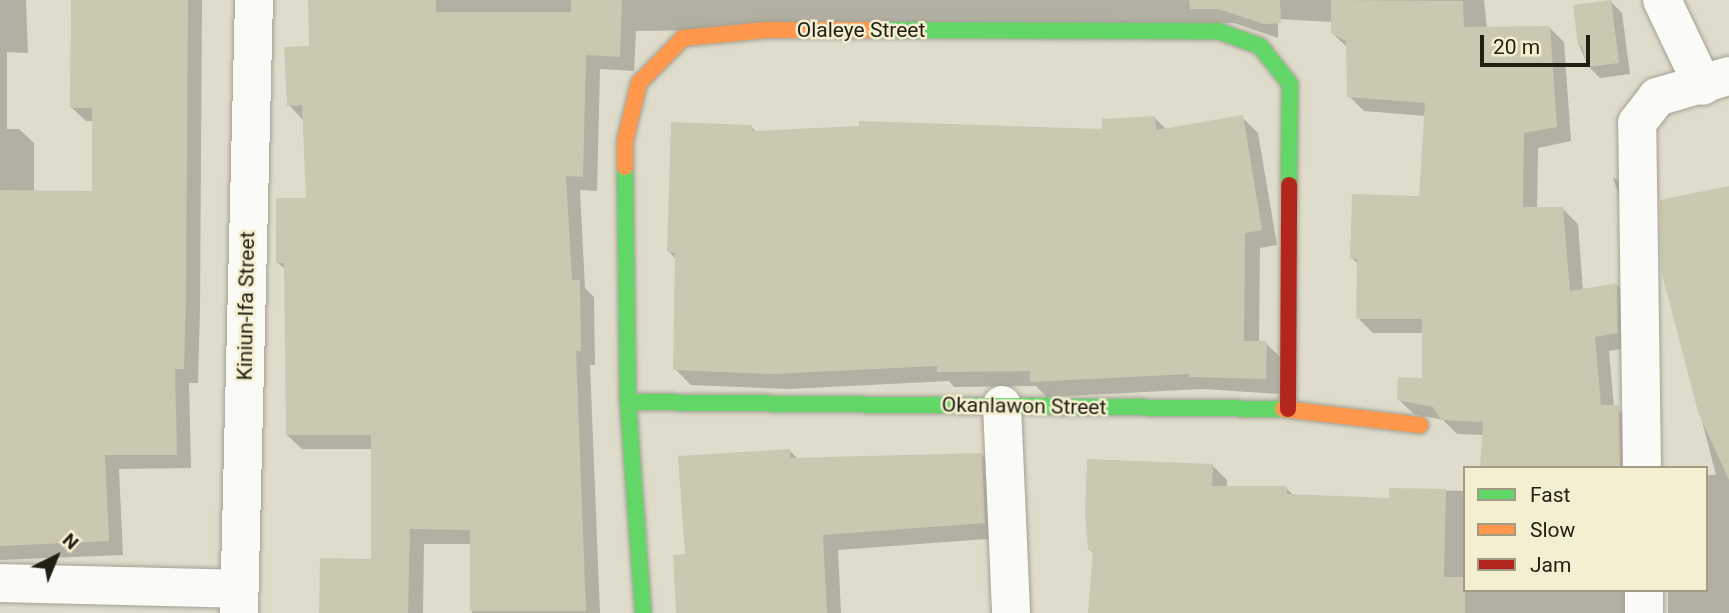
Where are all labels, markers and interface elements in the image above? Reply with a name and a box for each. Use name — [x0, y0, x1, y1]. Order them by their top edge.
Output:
street label: Olaleye Street — [797, 17, 925, 43]
scale bar — [1484, 21, 1594, 65]
text: 20 m — [1493, 35, 1540, 59]
street label: Kiniun-Ifa Street — [232, 231, 260, 381]
street label: Okanlawon Street — [941, 392, 1107, 420]
legend — [1463, 466, 1708, 592]
text: Fast — [1530, 483, 1570, 507]
text: Slow — [1530, 518, 1575, 542]
north arrow — [21, 522, 91, 592]
text: N — [58, 528, 83, 554]
text: Jam — [1530, 553, 1571, 577]

